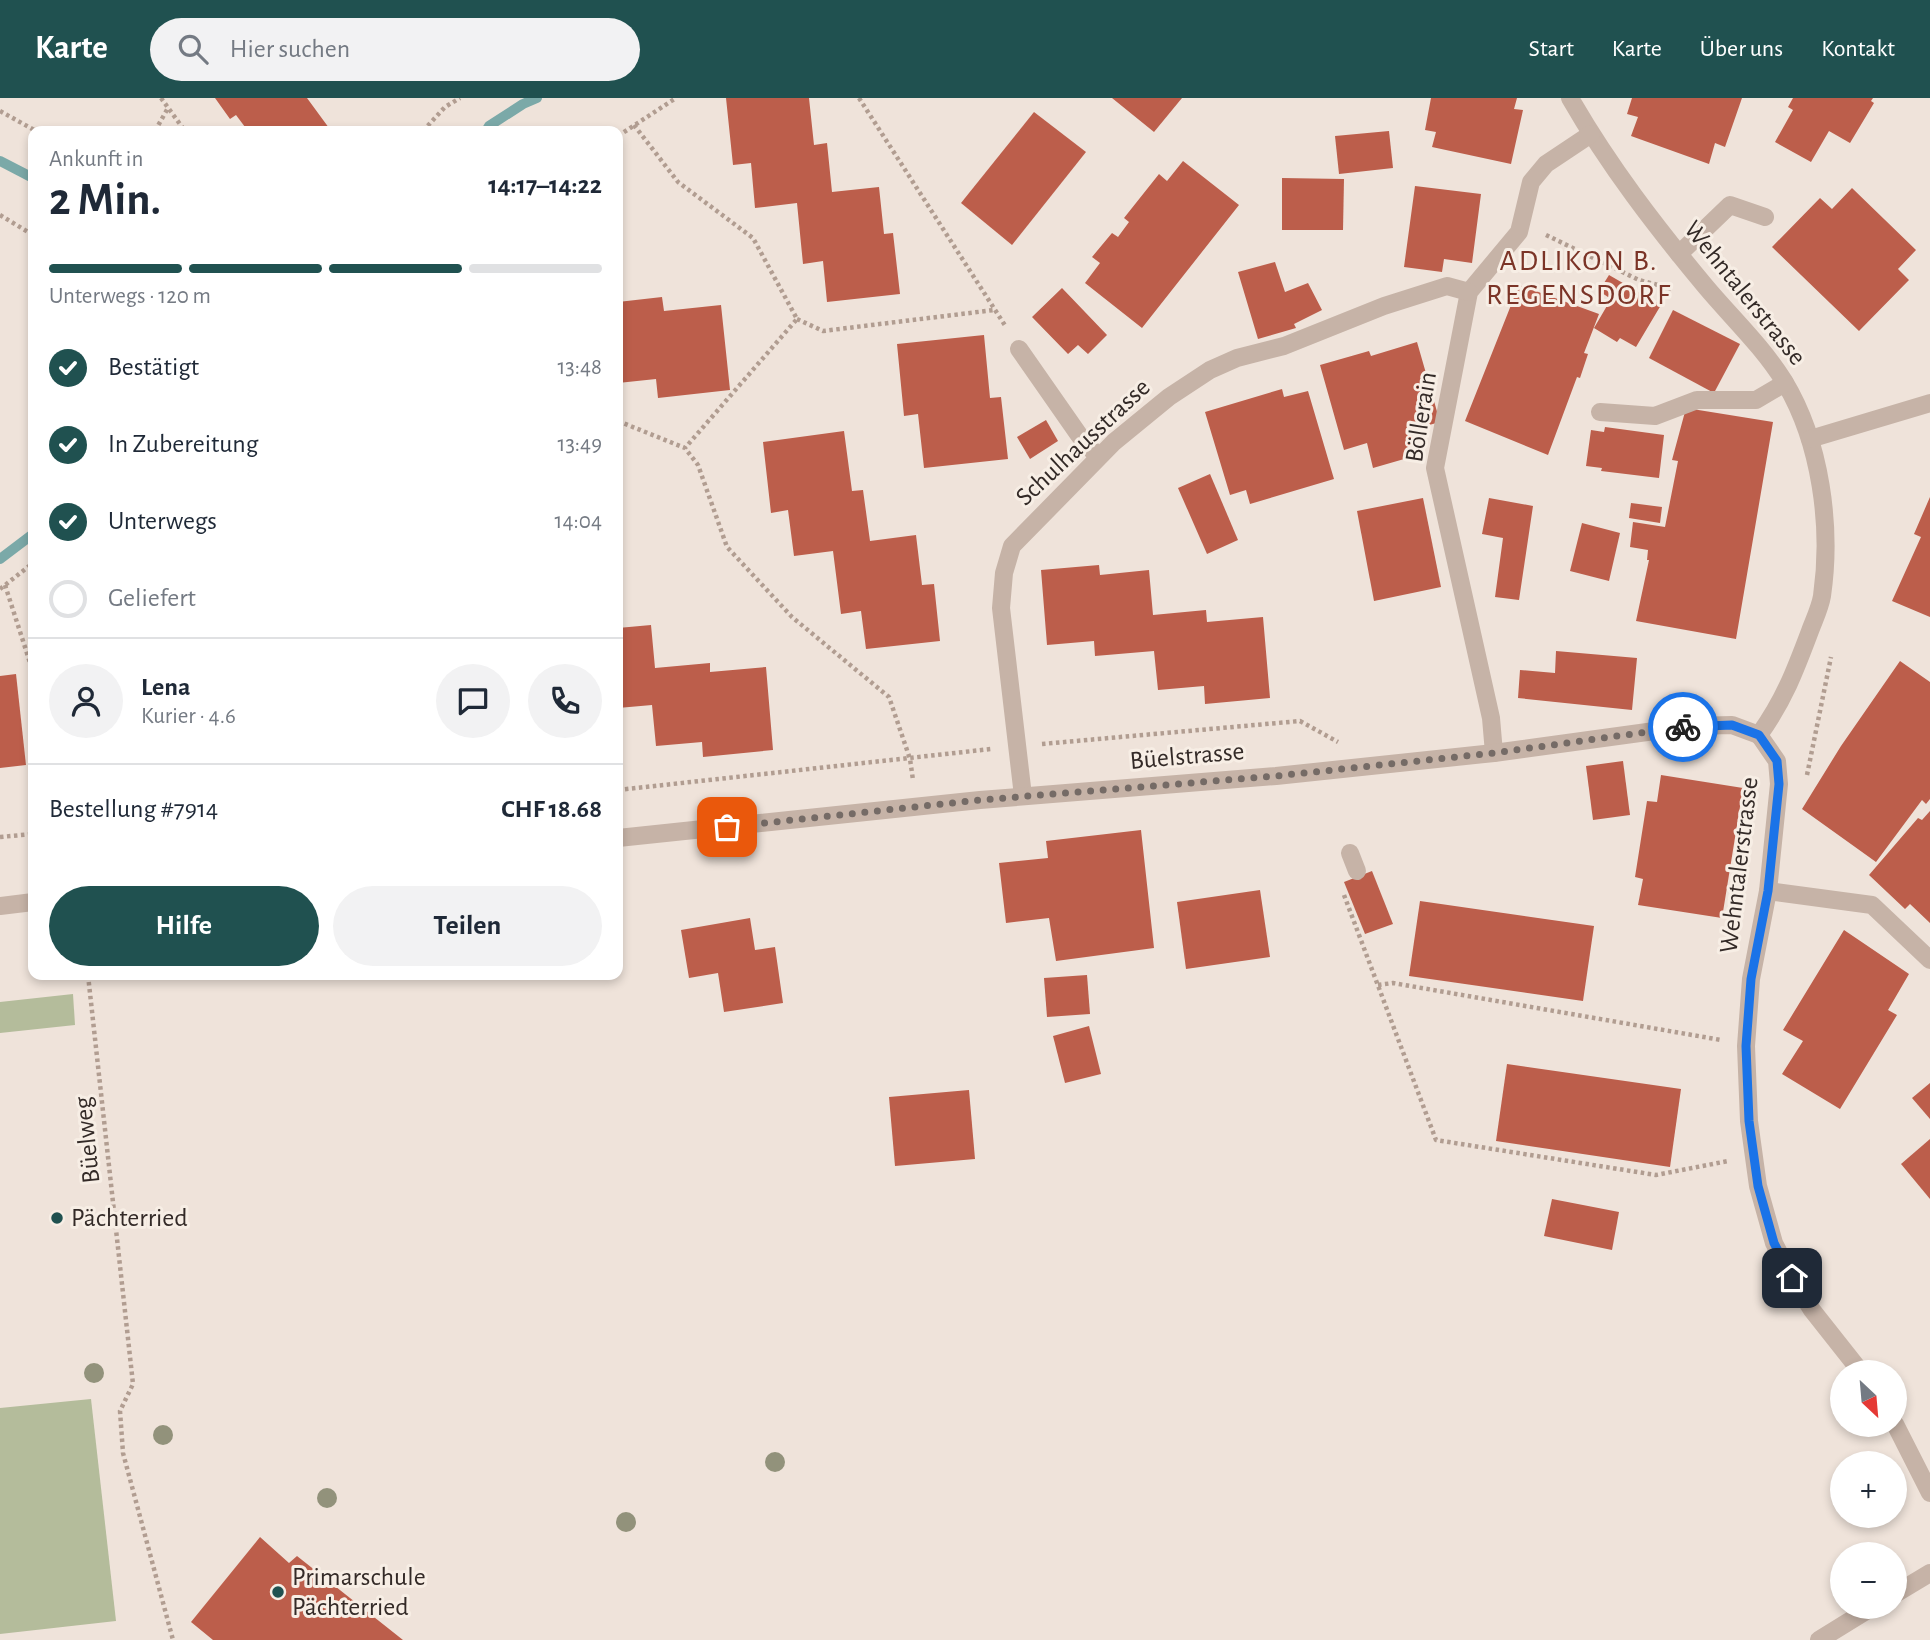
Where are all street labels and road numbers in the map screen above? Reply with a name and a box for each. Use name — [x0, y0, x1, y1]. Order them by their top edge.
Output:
street label: Wehntalerstrasse — [1679, 216, 1811, 370]
street label: Böllerain — [1401, 370, 1441, 464]
street label: Schulhausstrasse — [1011, 374, 1155, 510]
street label: Büelstrasse — [1129, 738, 1245, 774]
street label: Wehntalerstrasse — [1715, 776, 1763, 954]
street label: Büelweg — [69, 1095, 104, 1185]

